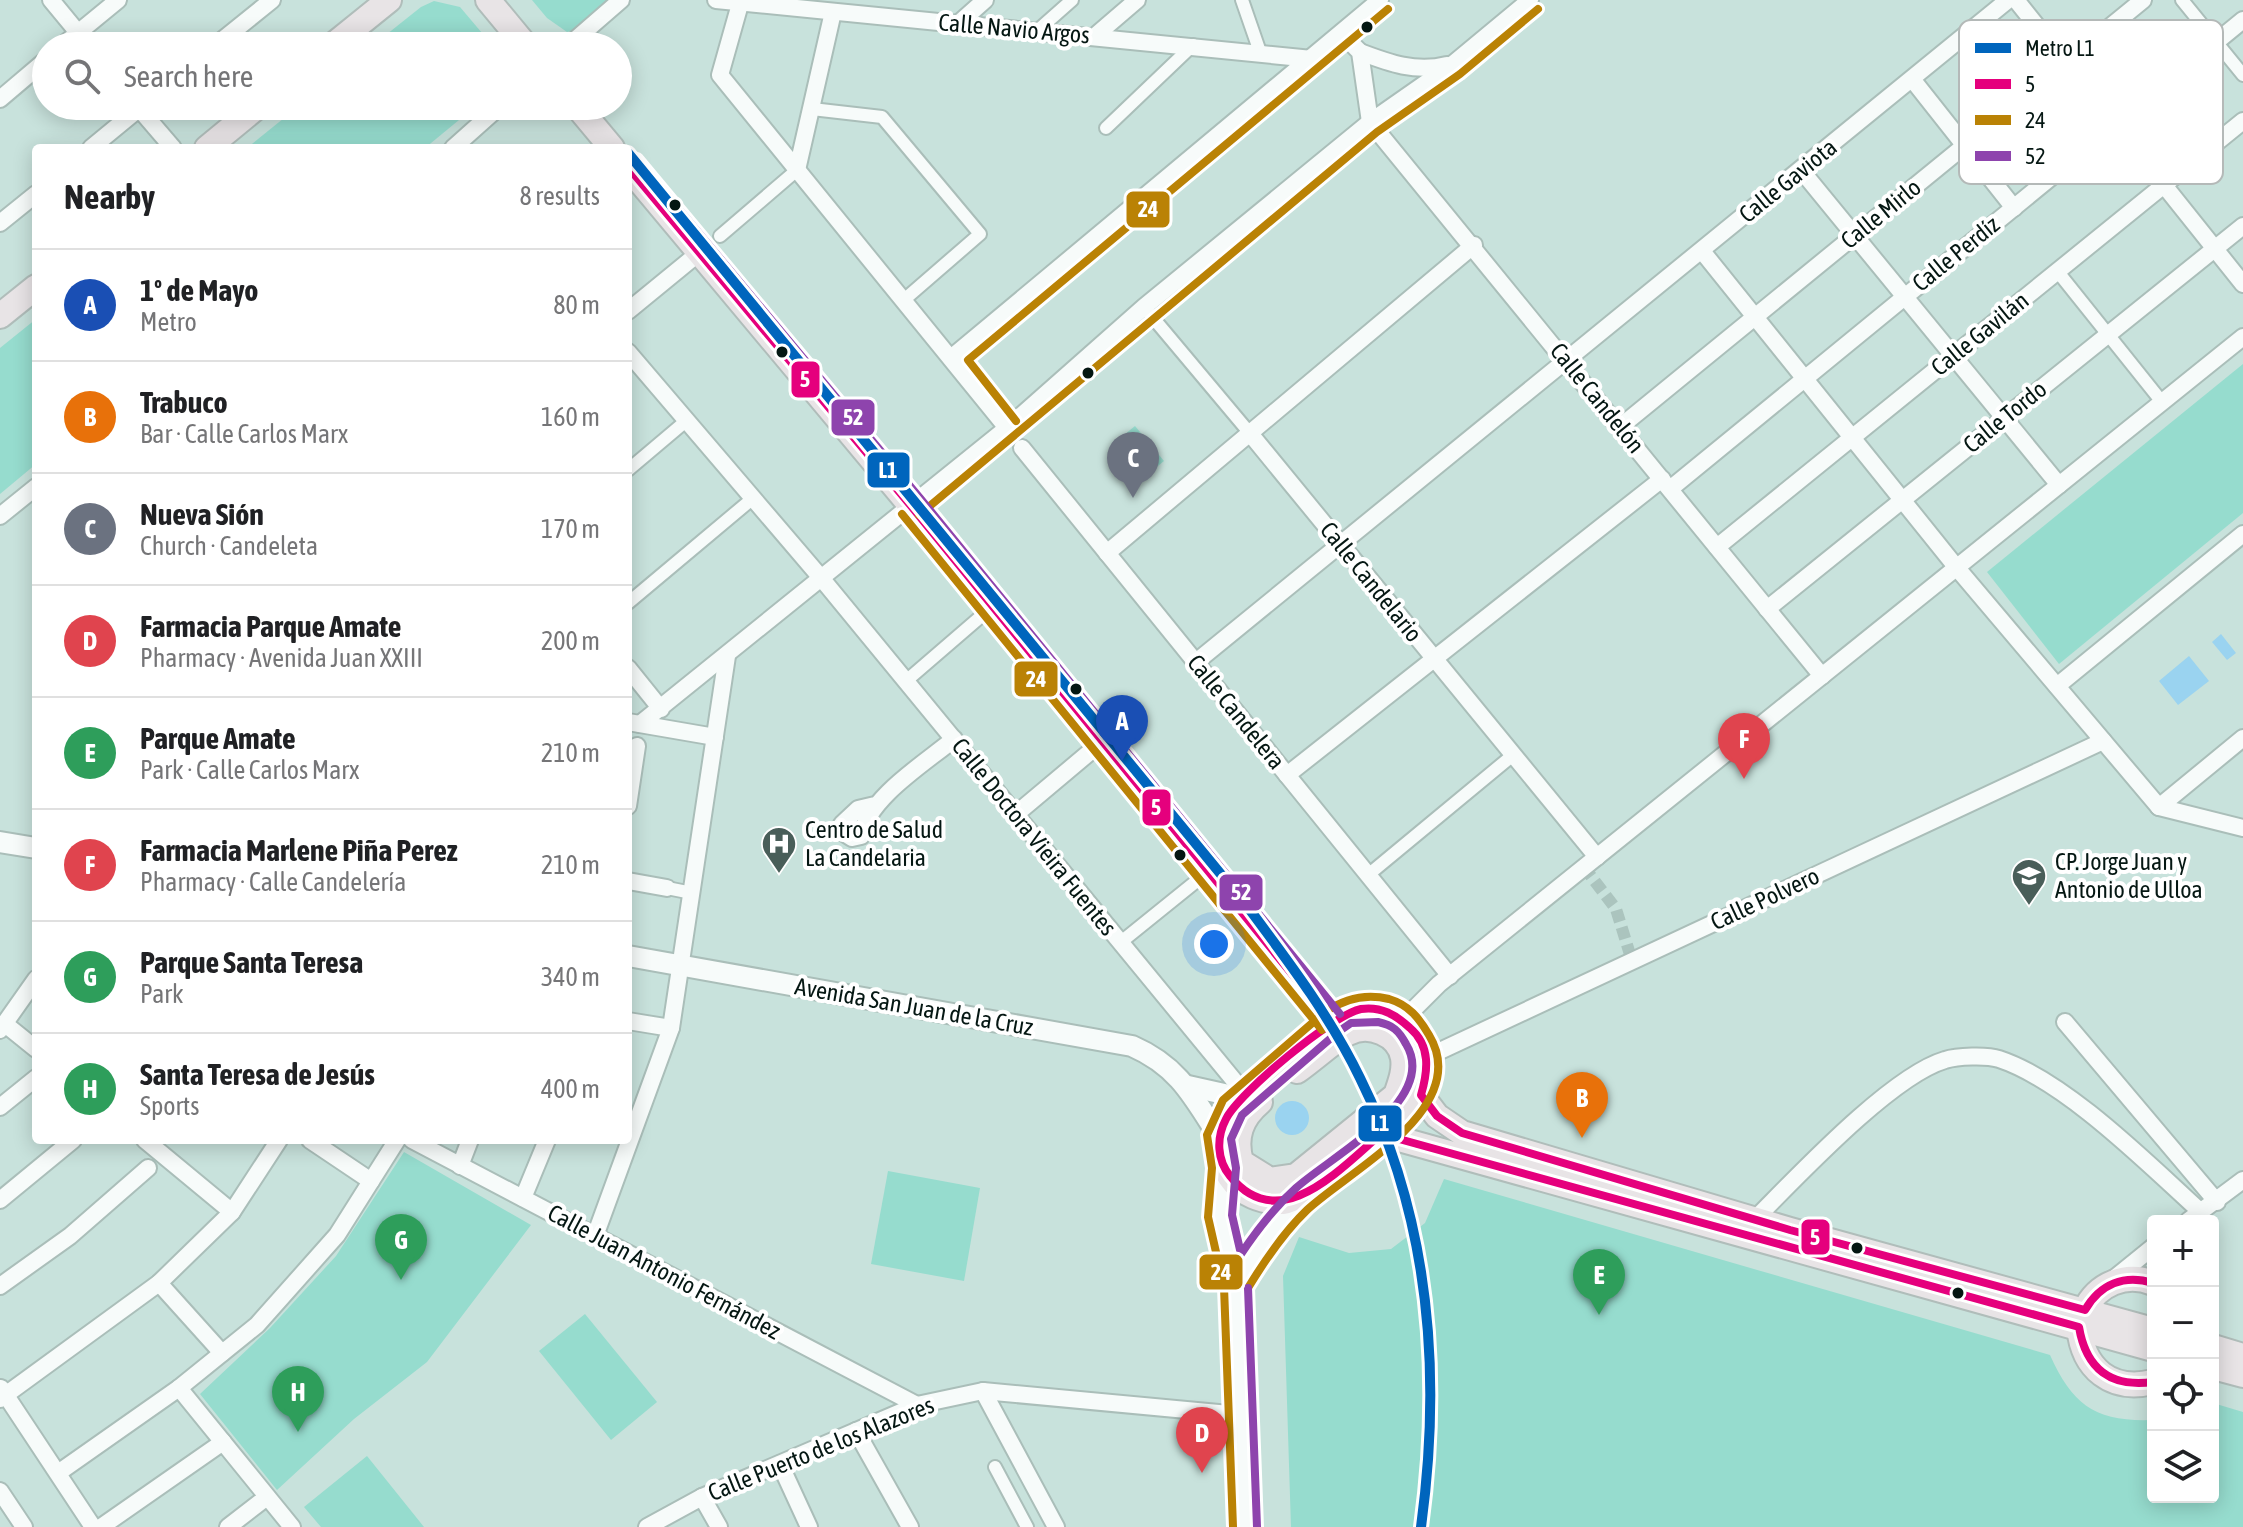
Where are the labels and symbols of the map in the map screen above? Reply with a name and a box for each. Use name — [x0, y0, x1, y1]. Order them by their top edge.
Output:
street label: Calle Navio Argos — [937, 8, 1091, 49]
unlabelled marker — [1359, 19, 1375, 35]
legend — [1959, 20, 2223, 184]
text: Metro L1 — [2025, 35, 2095, 61]
text: 5 — [2025, 71, 2035, 97]
text: 24 — [2025, 107, 2046, 133]
street label: Calle Gaviota — [1734, 133, 1842, 228]
text: 52 — [2025, 143, 2046, 169]
street label: Calle Mirlo — [1835, 173, 1926, 254]
line badge: 24 — [1125, 190, 1171, 229]
text: 24 — [1138, 196, 1158, 222]
unlabelled marker — [667, 197, 683, 213]
street label: Calle Perdíz — [1907, 210, 2005, 297]
street label: Calle Gavilán — [1926, 286, 2034, 381]
street label: Calle Candelón — [1545, 337, 1650, 458]
unlabelled marker — [774, 344, 790, 360]
line badge: 5 — [790, 360, 821, 399]
unlabelled marker — [1080, 365, 1096, 381]
text: 5 — [800, 366, 810, 392]
street label: Calle Tordo — [1958, 375, 2052, 458]
line badge: 52 — [830, 398, 876, 437]
text: 52 — [843, 404, 863, 430]
pin: C — [1107, 432, 1159, 498]
line badge: L1 — [866, 451, 911, 489]
text: L1 — [879, 457, 897, 483]
street label: Calle Candelario — [1315, 516, 1428, 647]
street label: Calle Candelera — [1182, 649, 1291, 774]
line badge: 24 — [1013, 660, 1059, 698]
text: 24 — [1026, 666, 1046, 692]
unlabelled marker — [1068, 681, 1084, 697]
pin: A — [1096, 695, 1148, 761]
pin: F — [1718, 713, 1770, 779]
street label: Calle Doctora Vieira Fuentes — [947, 733, 1122, 941]
line badge: 5 — [1141, 788, 1172, 827]
text: 5 — [1151, 794, 1161, 820]
place label: Centro de Salud La Candelaria — [805, 816, 943, 871]
hospital icon: Centro de Salud La Candelaria — [760, 825, 798, 875]
unlabelled marker — [1172, 847, 1188, 863]
place label: CP. Jorge Juan y Antonio de Ulloa — [2055, 848, 2203, 903]
school or university icon: CP. Jorge Juan y Antonio de Ulloa — [2010, 857, 2048, 907]
street label: Calle Polvero — [1706, 862, 1823, 935]
line badge: 52 — [1218, 873, 1264, 912]
text: 52 — [1231, 879, 1251, 905]
your location — [1194, 924, 1234, 964]
street label: Avenida San Juan de la Cruz — [793, 972, 1036, 1041]
pin: B — [1556, 1072, 1608, 1138]
line badge: L1 — [1357, 1104, 1403, 1143]
text: L1 — [1371, 1110, 1389, 1136]
street label: Calle Juan Antonio Fernández — [543, 1199, 785, 1345]
pin: G — [375, 1214, 427, 1280]
line badge: 5 — [1800, 1218, 1831, 1256]
text: 5 — [1810, 1224, 1820, 1250]
unlabelled marker — [1849, 1240, 1865, 1256]
pin: E — [1573, 1249, 1625, 1315]
line badge: 24 — [1198, 1253, 1244, 1291]
text: 24 — [1211, 1259, 1231, 1285]
unlabelled marker — [1950, 1285, 1966, 1301]
pin: H — [272, 1366, 324, 1432]
street label: Calle Puerto de los Alazores — [704, 1391, 938, 1506]
pin: D — [1176, 1407, 1228, 1473]

